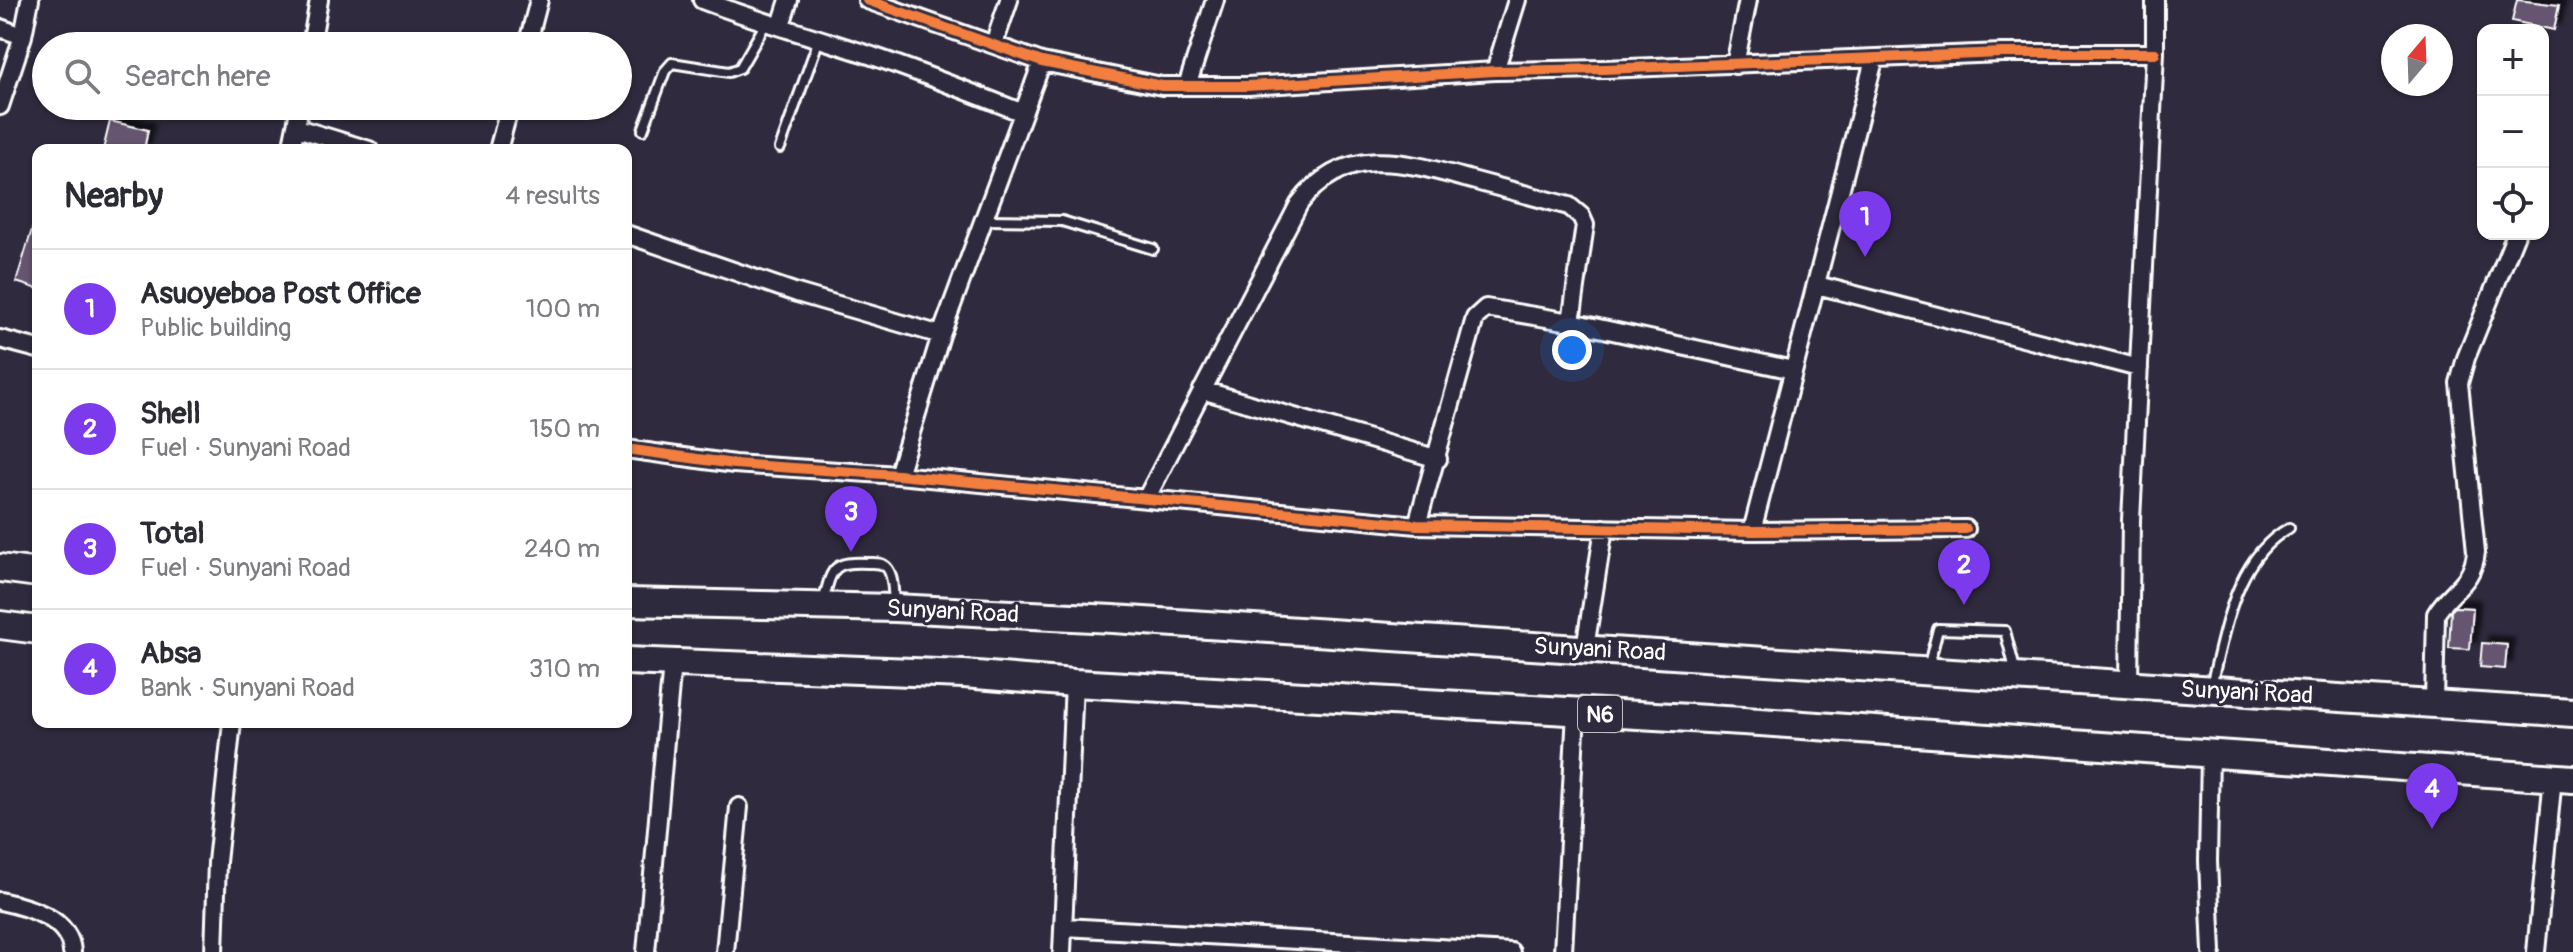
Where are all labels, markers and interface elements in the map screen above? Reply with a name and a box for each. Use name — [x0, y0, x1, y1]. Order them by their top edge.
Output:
north arrow — [2381, 24, 2453, 96]
map controls — [2477, 24, 2549, 240]
button: + — [2477, 24, 2549, 96]
search box — [32, 32, 632, 120]
icon: search — [60, 54, 104, 98]
text: Search here — [124, 58, 271, 95]
button: − — [2477, 96, 2549, 168]
button: locate — [2477, 168, 2549, 240]
text: Nearby — [64, 175, 163, 218]
text: 4 results — [505, 180, 600, 212]
pin: 1 — [1839, 191, 1891, 257]
text: Asuoyeboa Post Office — [140, 275, 421, 312]
text: 1 — [85, 293, 95, 325]
text: 100 m — [526, 293, 600, 325]
text: Public building — [140, 312, 291, 344]
your location — [1552, 330, 1592, 370]
text: Shell — [140, 395, 201, 432]
text: 2 — [83, 413, 97, 445]
text: 150 m — [529, 413, 600, 445]
text: Fuel · Sunyani Road — [140, 432, 351, 464]
pin: 3 — [825, 486, 877, 552]
text: Total — [140, 515, 205, 552]
text: 3 — [83, 533, 97, 565]
text: 240 m — [524, 533, 600, 565]
pin: 2 — [1938, 539, 1990, 605]
text: Fuel · Sunyani Road — [140, 552, 351, 584]
street label: Sunyani Road — [886, 594, 1020, 629]
street label: Sunyani Road — [1533, 632, 1667, 667]
text: Absa — [140, 635, 202, 672]
text: 4 — [82, 653, 98, 685]
text: 310 m — [529, 653, 600, 685]
text: Bank · Sunyani Road — [140, 672, 355, 704]
street label: Sunyani Road — [2180, 675, 2314, 710]
road number: N6 — [1578, 696, 1622, 732]
pin: 4 — [2406, 763, 2458, 829]

